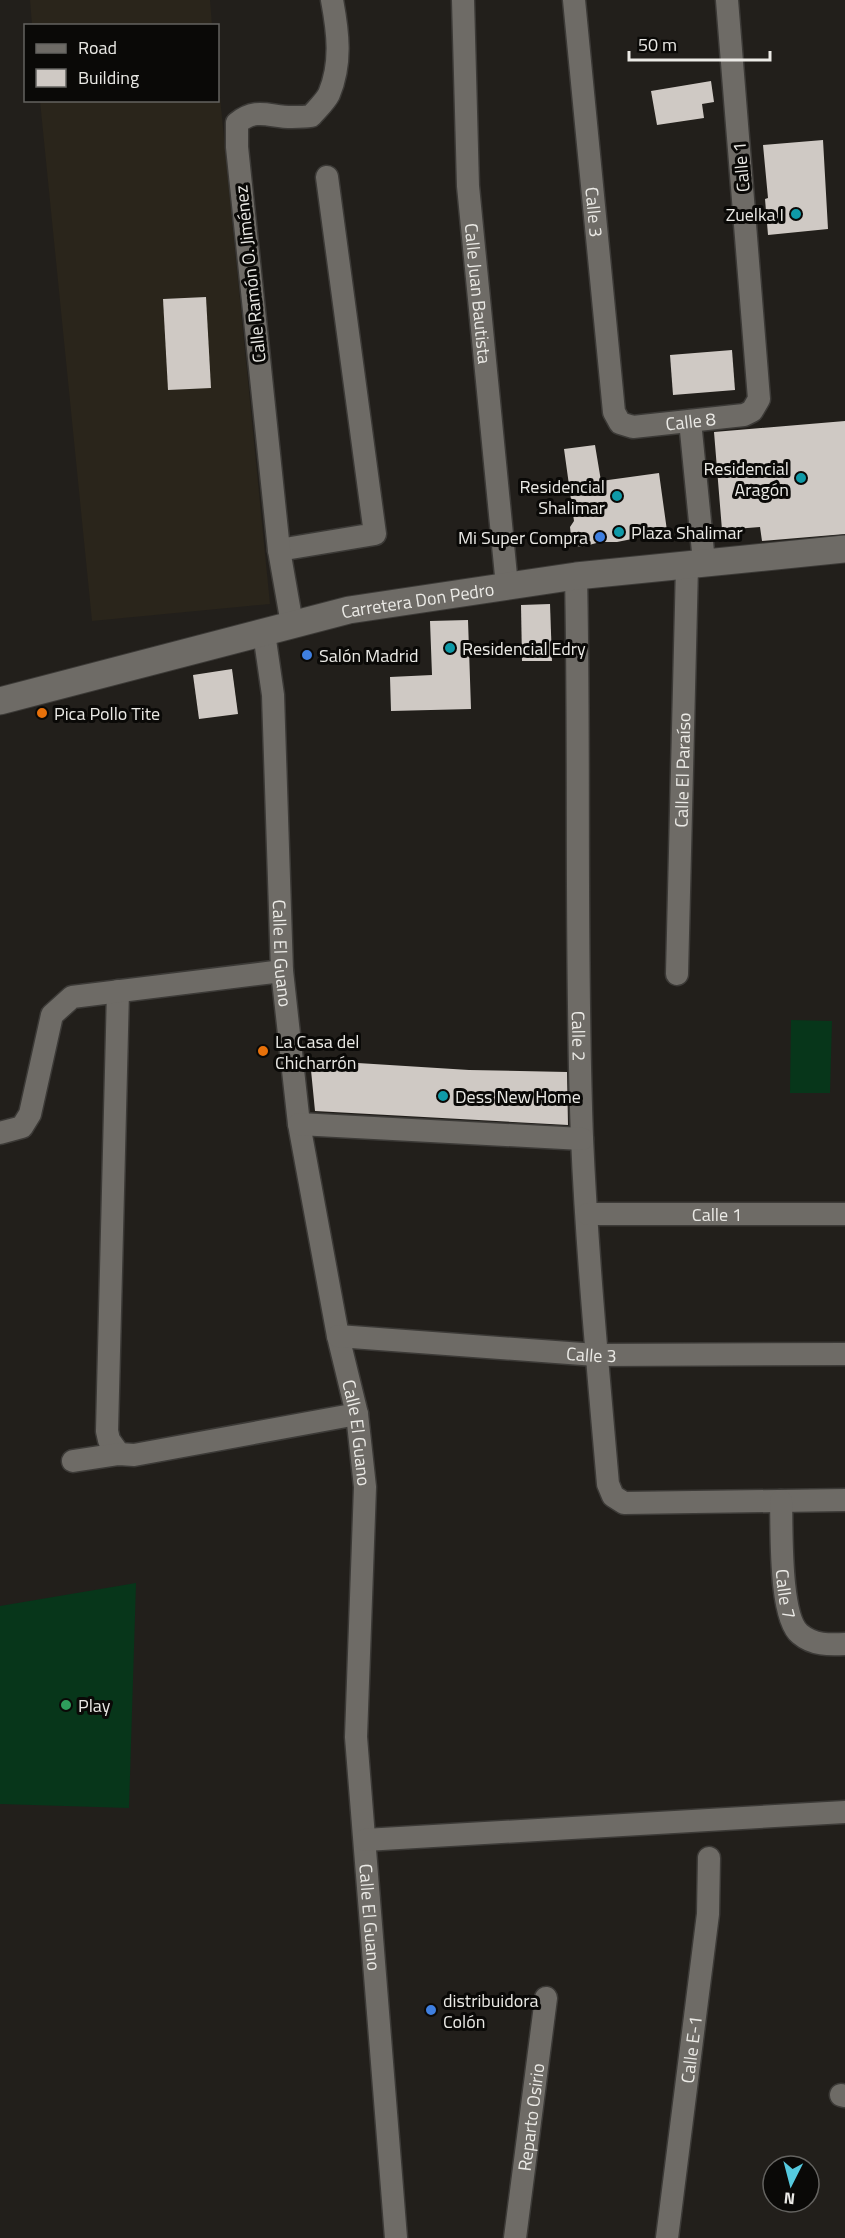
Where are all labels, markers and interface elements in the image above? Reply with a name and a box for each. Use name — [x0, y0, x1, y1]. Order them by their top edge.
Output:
legend — [24, 24, 219, 102]
scale bar — [629, 24, 770, 62]
text: 50 m — [638, 31, 677, 58]
text: Road — [78, 34, 117, 61]
text: Building — [78, 64, 139, 91]
street label: Calle 1 — [725, 141, 757, 193]
street label: Calle Ramón O. Jiménez — [227, 184, 273, 364]
street label: Calle 3 — [579, 186, 610, 238]
place label: Zuelka I — [726, 201, 784, 228]
marker: Zuelka I — [789, 207, 803, 221]
street label: Calle Juan Bautista — [458, 222, 499, 365]
street label: Calle 8 — [664, 405, 717, 437]
place label: Residencial Aragón — [703, 455, 789, 503]
marker: Residencial Aragón — [794, 471, 808, 485]
place label: Residencial Shalimar — [519, 473, 605, 521]
marker: Residencial Shalimar — [610, 489, 624, 503]
place label: Plaza Shalimar — [631, 519, 743, 546]
place label: Mi Super Compra — [458, 524, 588, 551]
marker: Plaza Shalimar — [612, 525, 626, 539]
marker: Mi Super Compra — [593, 530, 607, 544]
street label: Carretera Don Pedro — [338, 575, 496, 625]
place label: Residencial Edry — [462, 635, 586, 662]
marker: Residencial Edry — [443, 641, 457, 655]
place label: Salón Madrid — [319, 642, 418, 669]
marker: Salón Madrid — [300, 648, 314, 662]
place label: Pica Pollo Tite — [54, 700, 160, 727]
marker: Pica Pollo Tite — [35, 706, 49, 720]
street label: Calle El Paraíso — [667, 712, 697, 828]
street label: Calle El Guano — [266, 899, 299, 1008]
street label: Calle 2 — [565, 1011, 593, 1061]
place label: La Casa del Chicharrón — [275, 1028, 360, 1076]
marker: La Casa del Chicharrón — [256, 1044, 270, 1058]
place label: Dess New Home — [455, 1083, 581, 1110]
marker: Dess New Home — [436, 1089, 450, 1103]
street label: Calle 1 — [692, 1201, 742, 1228]
street label: Calle 3 — [565, 1339, 617, 1369]
street label: Calle El Guano — [336, 1377, 378, 1487]
street label: Calle 7 — [769, 1568, 804, 1622]
place label: Play — [78, 1692, 111, 1719]
marker: Play — [59, 1698, 73, 1712]
street label: Calle El Guano — [353, 1863, 388, 1972]
place label: distribuidora Colón — [443, 1987, 539, 2035]
marker: distribuidora Colón — [424, 2003, 438, 2017]
street label: Calle E-1 — [673, 2014, 709, 2085]
street label: Reparto Osirio — [510, 2061, 551, 2173]
north arrow — [761, 2154, 821, 2214]
text: N — [783, 2186, 796, 2211]

